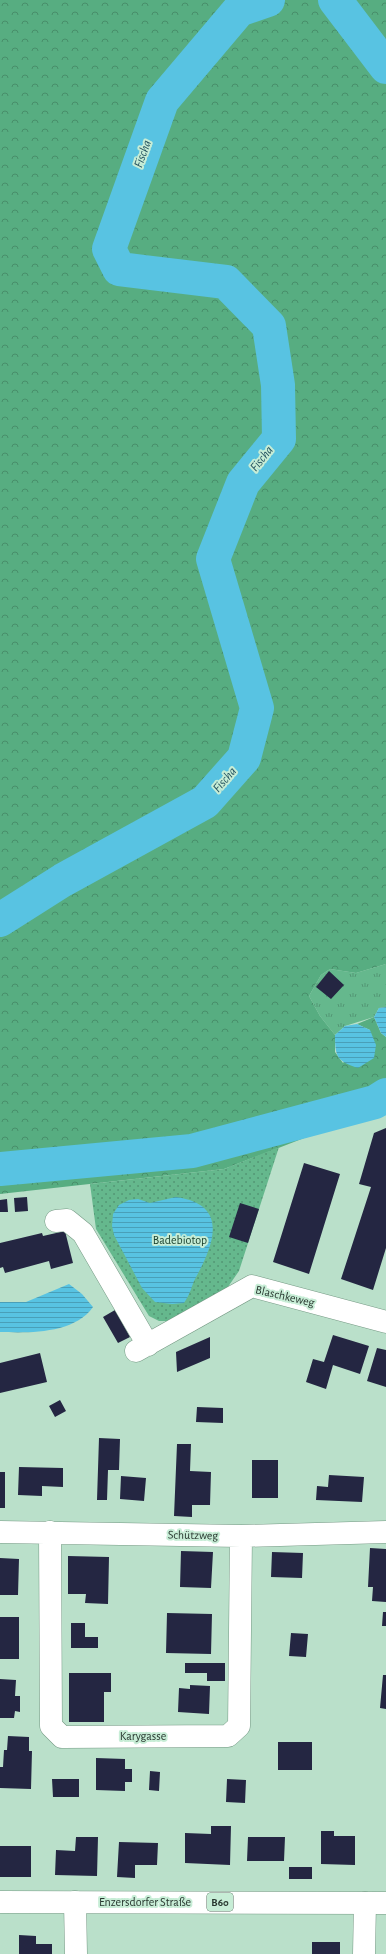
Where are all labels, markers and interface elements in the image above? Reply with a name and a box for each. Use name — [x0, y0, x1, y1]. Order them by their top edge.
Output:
water label: Fischa — [132, 138, 154, 170]
water label: Fischa — [248, 444, 276, 474]
water label: Fischa — [211, 765, 239, 795]
park label: Badebiotop — [153, 1234, 207, 1246]
street label: Blaschkeweg — [254, 1283, 316, 1309]
street label: Schützweg — [168, 1529, 218, 1541]
street label: Karygasse — [120, 1730, 166, 1743]
road number: B60 — [207, 1893, 233, 1911]
street label: Enzersdorfer Straße — [99, 1896, 191, 1908]

